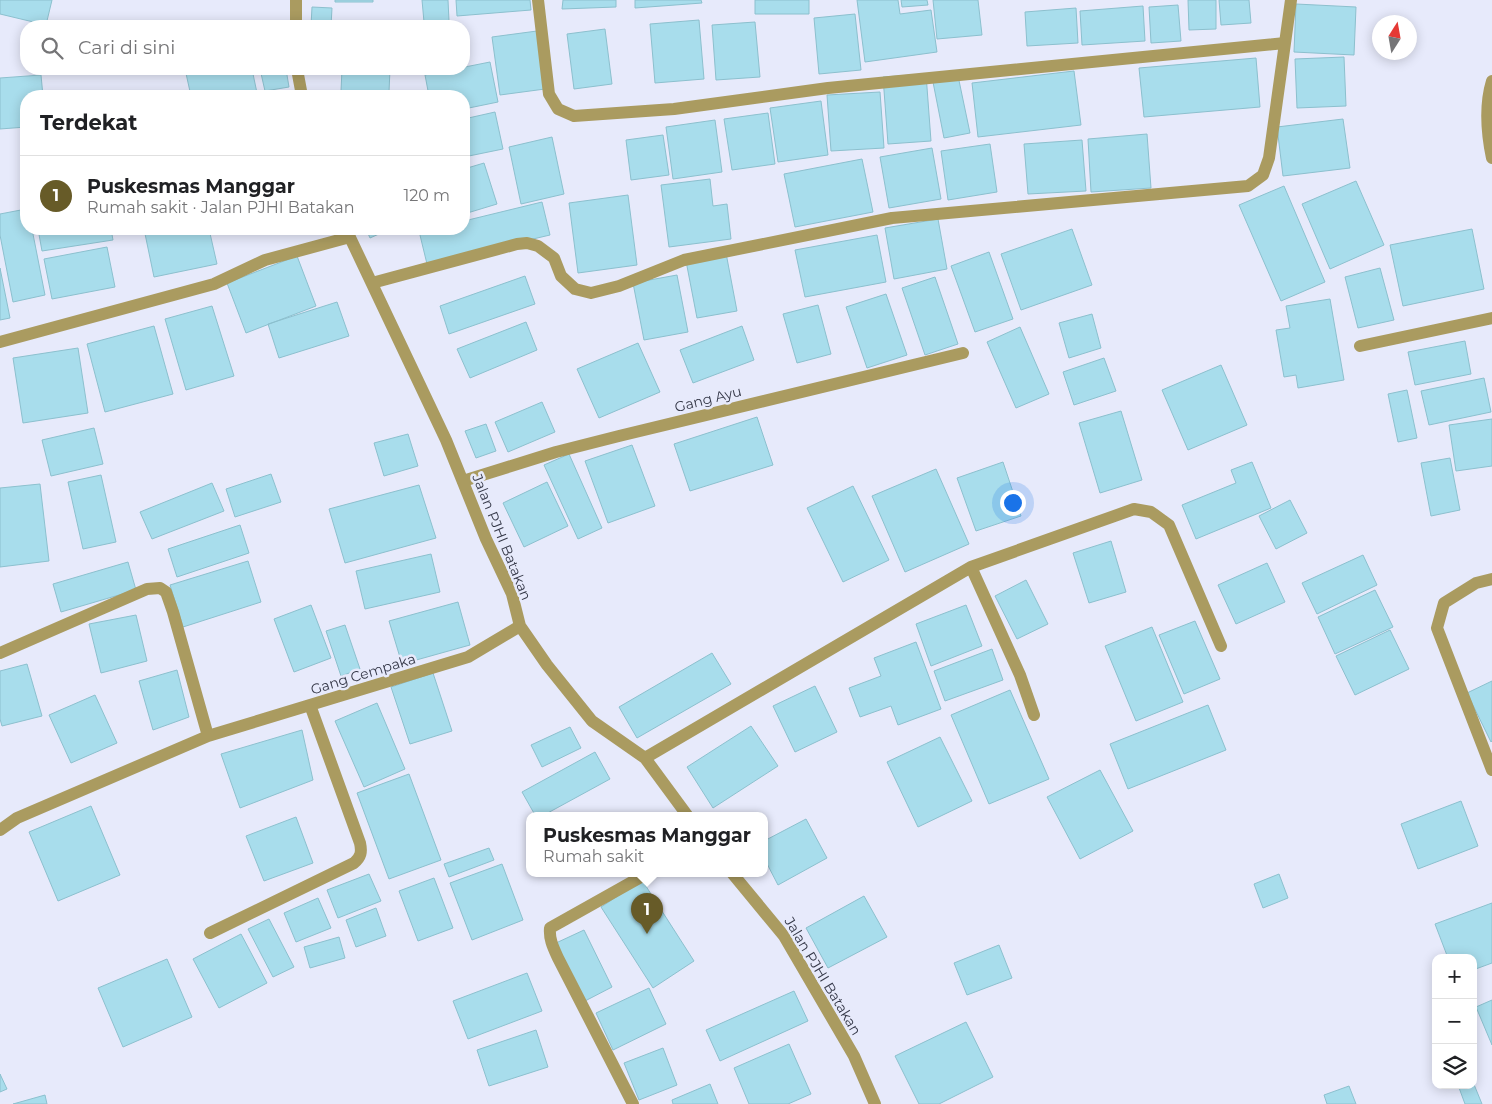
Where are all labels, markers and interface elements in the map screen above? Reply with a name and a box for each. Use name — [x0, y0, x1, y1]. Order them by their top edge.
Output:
north arrow — [1372, 15, 1417, 60]
search box — [20, 20, 470, 75]
icon: search — [38, 34, 66, 62]
text: Cari di sini — [78, 36, 175, 59]
text: Terdekat — [40, 110, 137, 135]
text: Puskesmas Manggar — [87, 175, 295, 198]
text: 1 — [53, 186, 59, 205]
text: 120 m — [403, 186, 450, 205]
text: Rumah sakit · Jalan PJHI Batakan — [87, 198, 355, 217]
street label: Gang Ayu — [673, 382, 743, 416]
street label: Jalan PJHI Batakan — [468, 470, 536, 603]
your location — [1000, 490, 1026, 516]
street label: Gang Cempaka — [308, 649, 418, 699]
popup — [526, 812, 768, 877]
text: Puskesmas Manggar — [543, 824, 751, 847]
text: Rumah sakit — [543, 847, 644, 866]
pin: 1 — [631, 893, 663, 934]
street label: Jalan PJHI Batakan — [780, 913, 865, 1038]
map controls — [1432, 954, 1477, 1089]
button: + — [1432, 954, 1477, 999]
button: − — [1432, 999, 1477, 1044]
button: layers — [1432, 1044, 1477, 1089]

